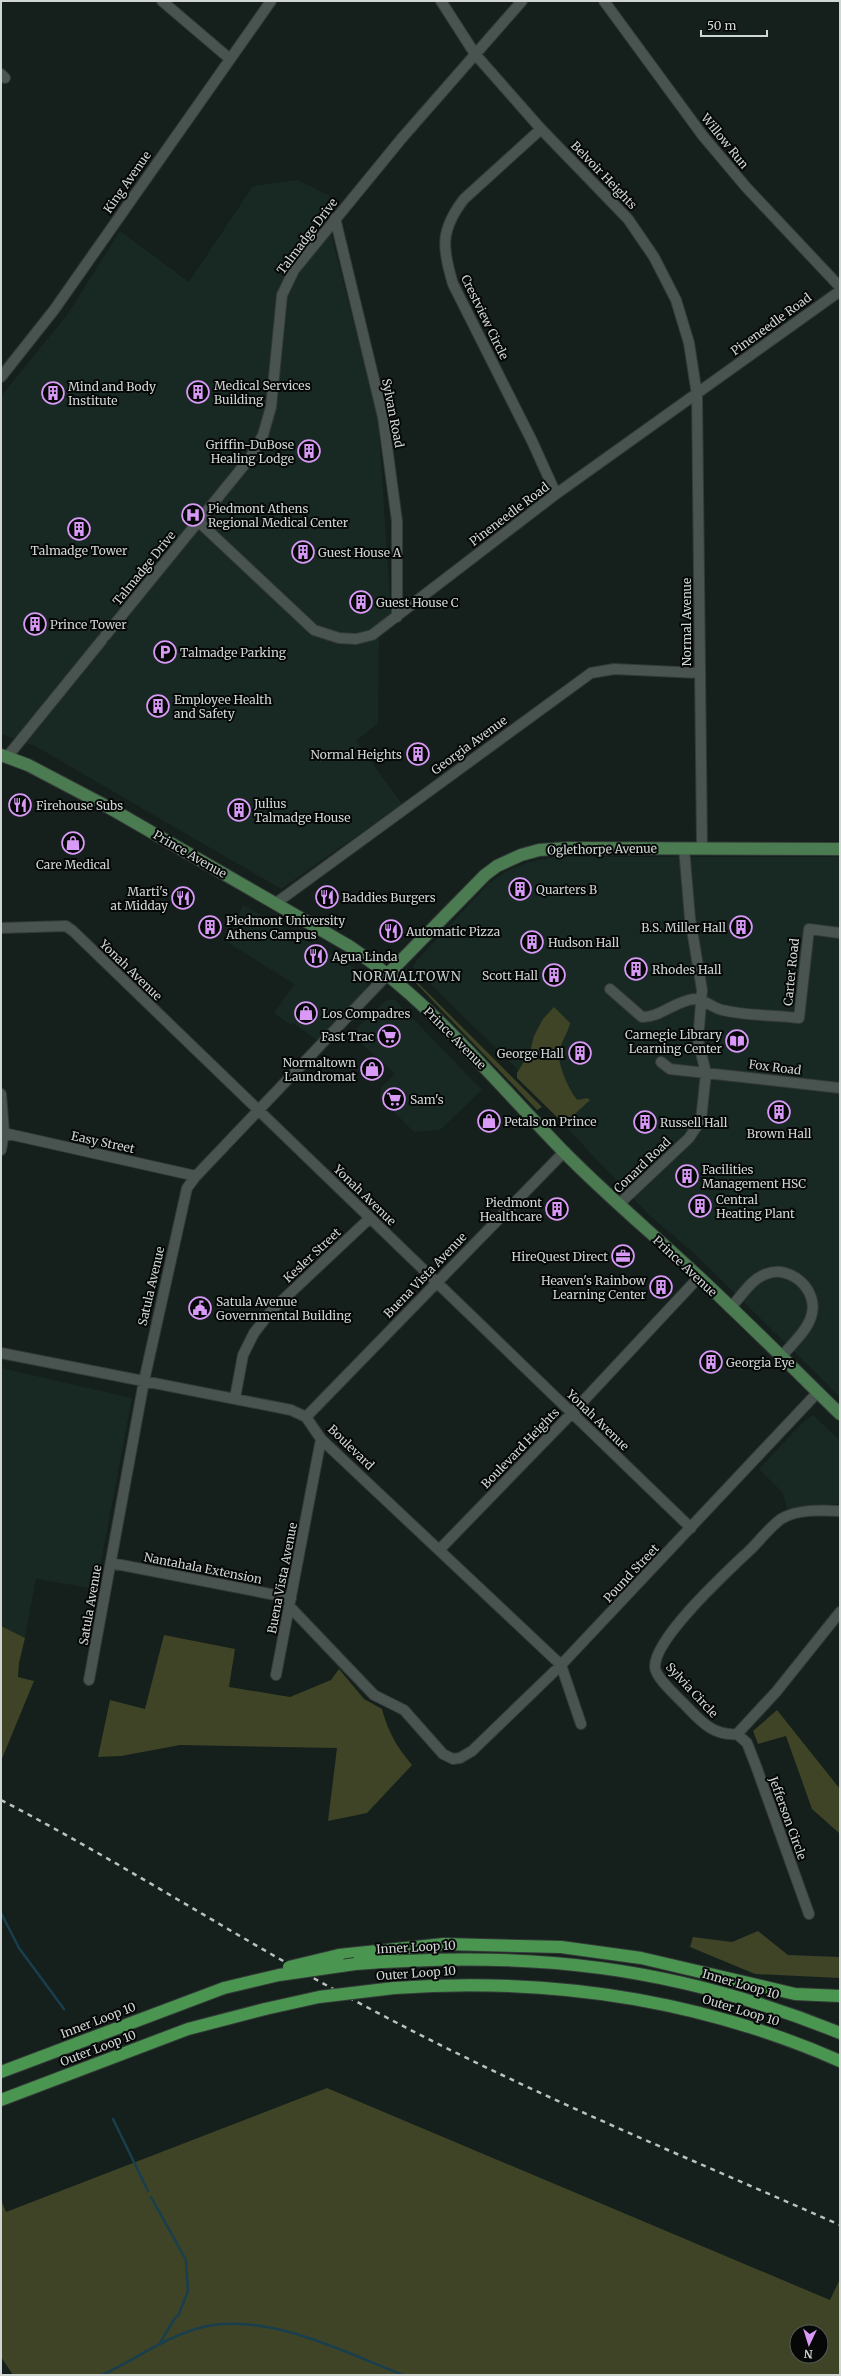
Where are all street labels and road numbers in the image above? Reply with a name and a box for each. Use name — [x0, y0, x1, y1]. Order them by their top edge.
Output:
street label: Willow Run — [698, 110, 752, 172]
street label: Belvoir Heights — [568, 138, 640, 212]
street label: King Avenue — [100, 148, 154, 216]
street label: Talmadge Drive — [273, 195, 341, 277]
street label: Crestview Circle — [458, 272, 512, 362]
street label: Pineneedle Road — [728, 290, 814, 358]
street label: Sylvan Road — [379, 377, 407, 449]
street label: Pineneedle Road — [466, 479, 552, 549]
street label: Talmadge Drive — [109, 528, 179, 608]
street label: Normal Avenue — [679, 578, 694, 666]
street label: Georgia Avenue — [428, 712, 510, 778]
street label: Prince Avenue — [151, 827, 229, 881]
street label: Oglethorpe Avenue — [547, 841, 657, 857]
street label: Yonah Avenue — [96, 936, 165, 1004]
street label: Carter Road — [780, 937, 802, 1007]
street label: Prince Avenue — [421, 1004, 489, 1072]
street label: Fox Road — [748, 1056, 802, 1078]
street label: Easy Street — [70, 1128, 136, 1156]
street label: Conard Road — [610, 1134, 674, 1196]
street label: Yonah Avenue — [330, 1161, 399, 1229]
street label: Kesler Street — [280, 1224, 344, 1285]
street label: Buena Vista Avenue — [380, 1229, 470, 1321]
street label: Prince Avenue — [650, 1233, 720, 1299]
street label: Satula Avenue — [135, 1245, 167, 1327]
street label: Yonah Avenue — [563, 1386, 632, 1454]
street label: Boulevard Heights — [478, 1405, 562, 1491]
street label: Boulevard — [325, 1421, 377, 1473]
street label: Buena Vista Avenue — [264, 1521, 300, 1635]
street label: Pound Street — [600, 1540, 662, 1605]
street label: Nantahala Extension — [143, 1549, 263, 1587]
street label: Satula Avenue — [76, 1564, 104, 1646]
street label: Sylvia Circle — [663, 1659, 721, 1721]
street label: Jefferson Circle — [766, 1773, 810, 1862]
street label: Inner Loop 10 — [376, 1937, 456, 1957]
street label: Outer Loop 10 — [376, 1963, 457, 1983]
street label: Inner Loop 10 — [701, 1966, 782, 2002]
street label: Outer Loop 10 — [701, 1991, 782, 2029]
street label: Inner Loop 10 — [58, 1999, 138, 2041]
street label: Outer Loop 10 — [58, 2027, 138, 2069]

